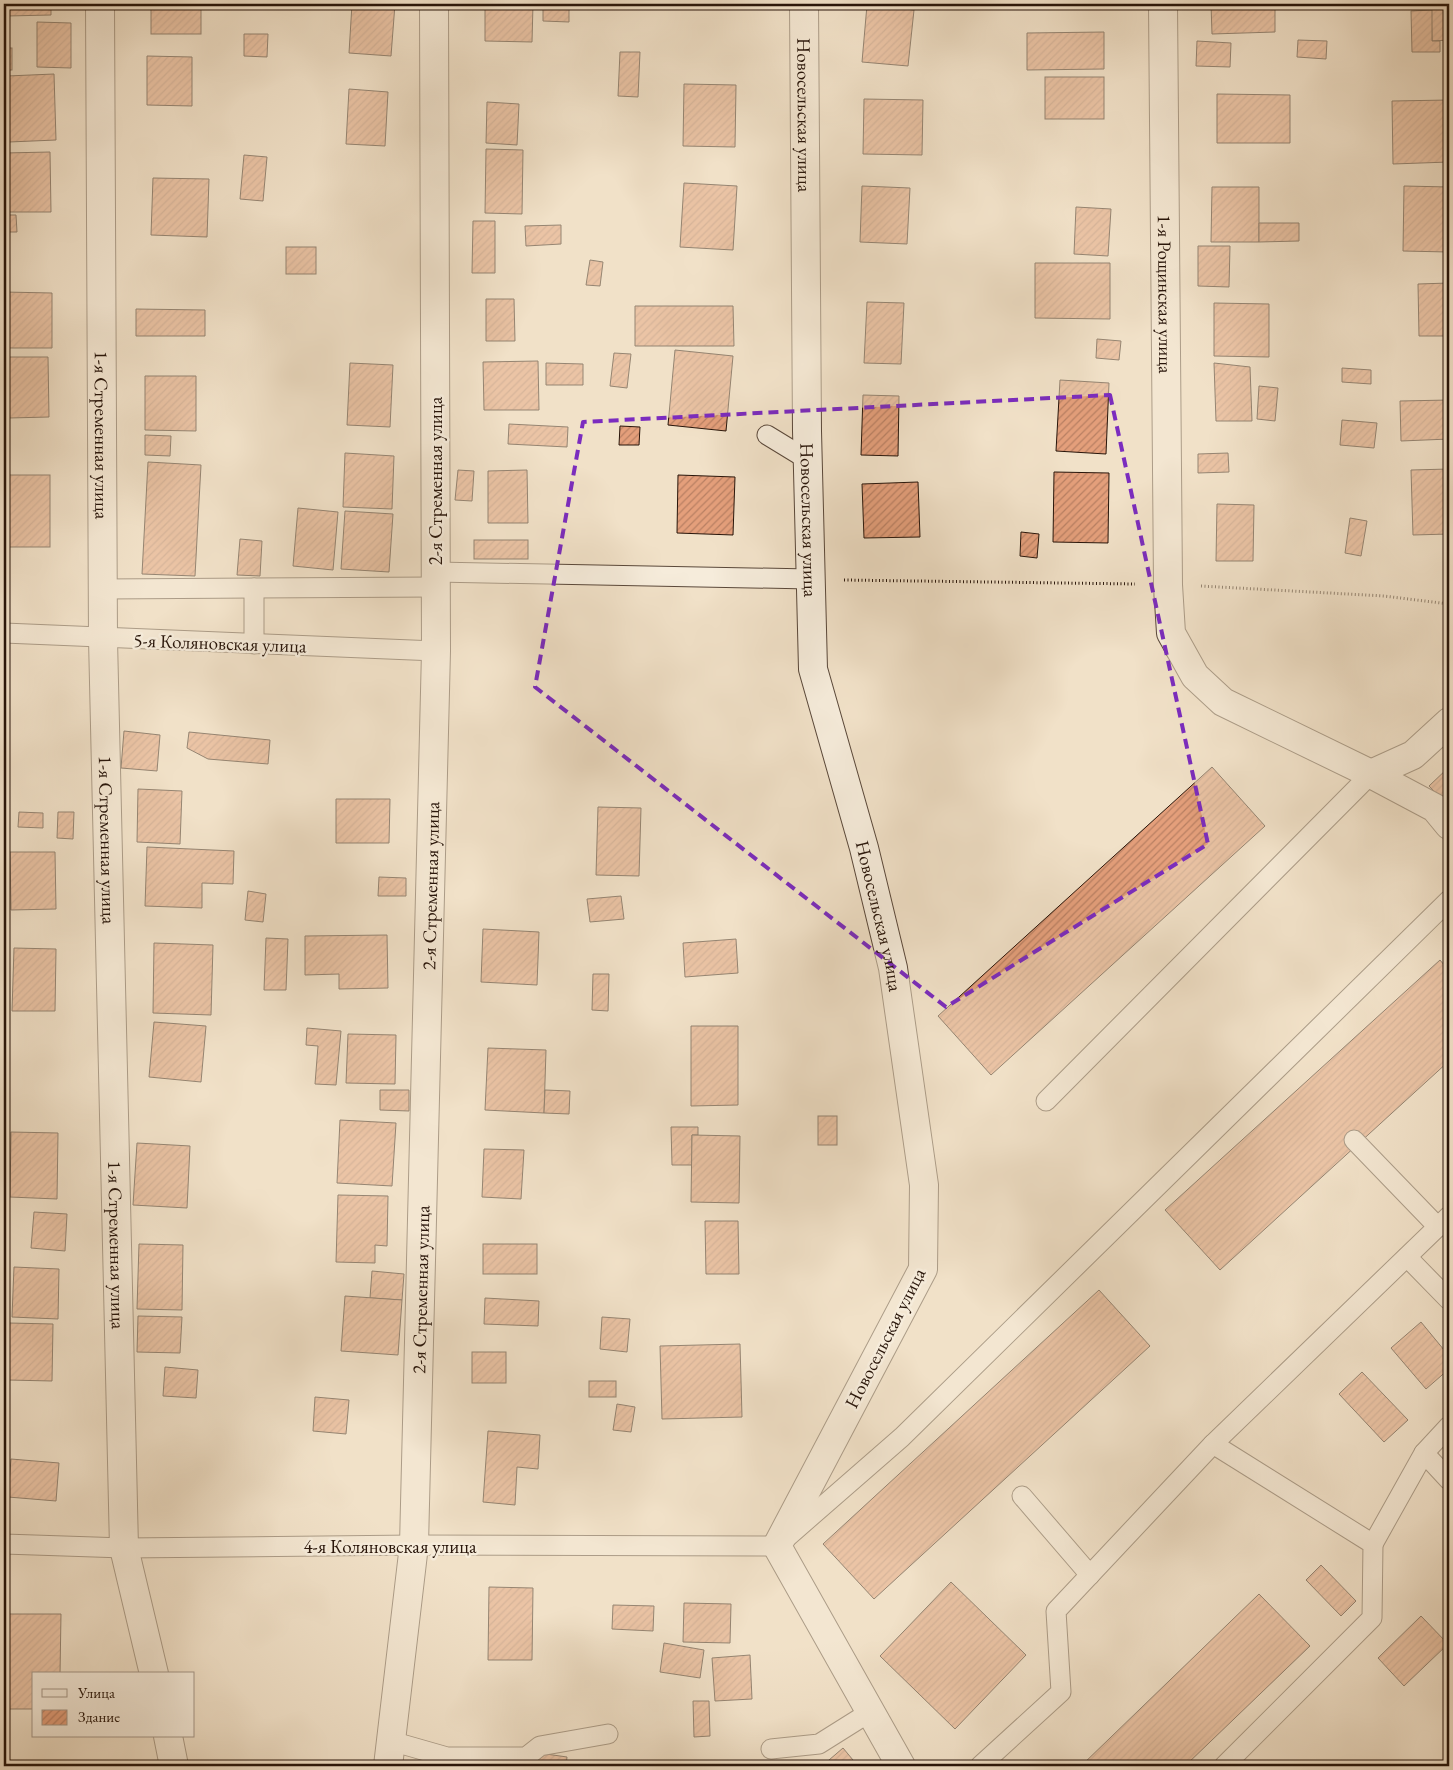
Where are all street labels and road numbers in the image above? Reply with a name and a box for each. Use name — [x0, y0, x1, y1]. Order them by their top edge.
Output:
street label: Новосельская улица — [792, 38, 818, 193]
street label: 1-я Рощинская улица — [1152, 214, 1179, 374]
street label: 1-я Стременная улица — [89, 351, 115, 520]
street label: 2-я Стременная улица — [423, 396, 448, 565]
street label: Новосельская улица — [795, 442, 824, 598]
street label: 5-я Коляновская улица — [133, 627, 307, 659]
street label: 1-я Стременная улица — [93, 755, 122, 925]
street label: 2-я Стременная улица — [416, 801, 445, 970]
street label: Новосельская улица — [850, 838, 909, 994]
street label: 1-я Стременная улица — [103, 1160, 131, 1330]
street label: 2-я Стременная улица — [406, 1205, 435, 1374]
street label: Новосельская улица — [839, 1263, 931, 1412]
street label: 4-я Коляновская улица — [303, 1534, 477, 1559]

